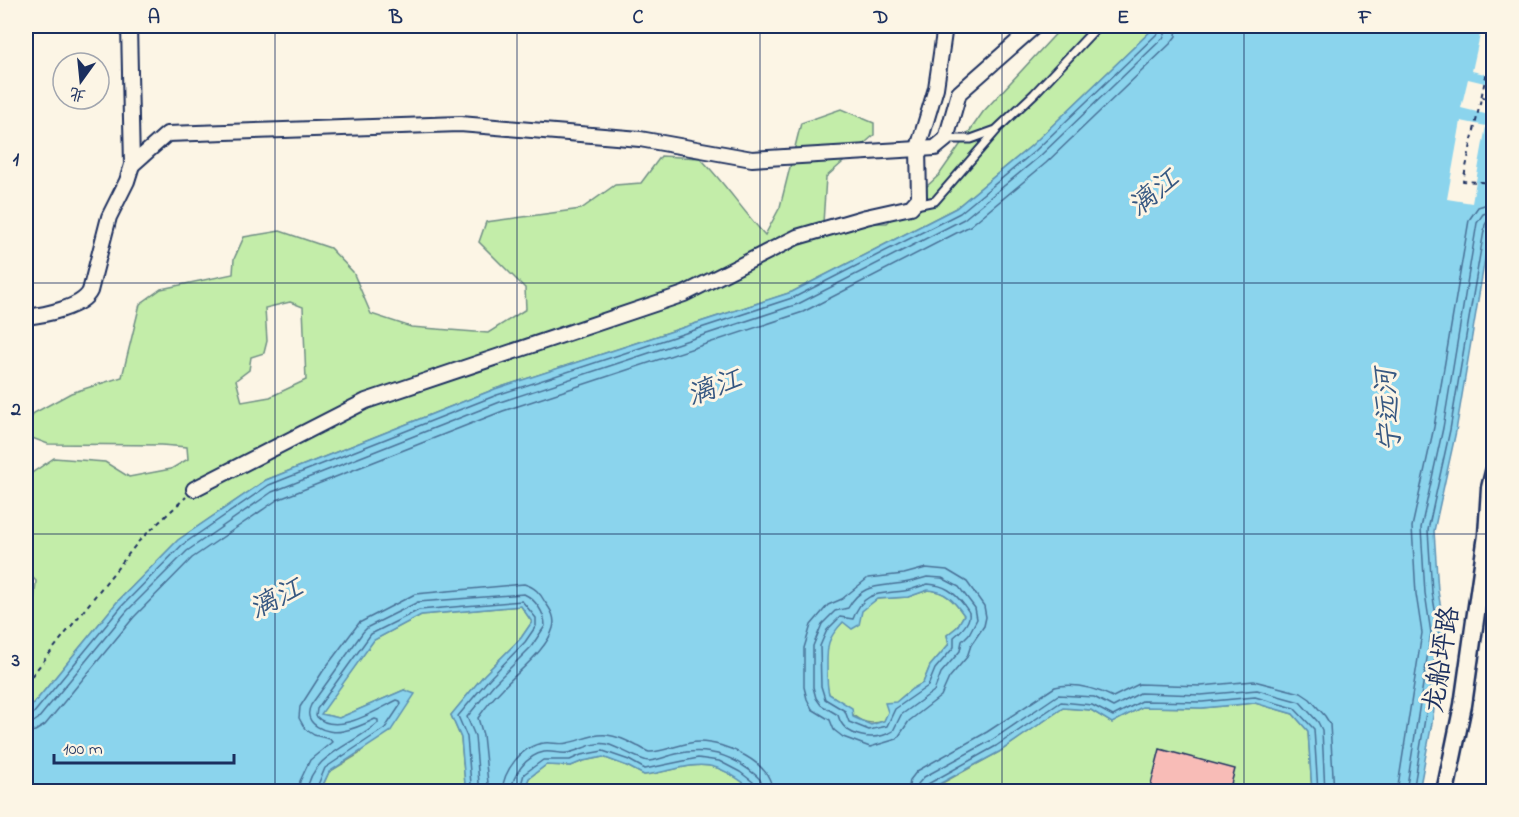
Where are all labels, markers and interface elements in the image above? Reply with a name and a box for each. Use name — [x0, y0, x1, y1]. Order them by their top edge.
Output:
text: A — [148, 4, 160, 33]
text: B — [388, 4, 403, 33]
text: C — [633, 4, 644, 33]
text: D — [873, 4, 888, 33]
text: E — [1117, 4, 1129, 33]
text: F — [1358, 4, 1372, 33]
north arrow — [51, 51, 111, 111]
text: 北 — [67, 80, 88, 107]
text: 1 — [13, 146, 20, 175]
water label: 漓江 — [1120, 159, 1191, 228]
water label: 漓江 — [682, 359, 750, 418]
water label: 宁远河 — [1366, 363, 1413, 453]
text: 2 — [10, 396, 21, 425]
water label: 漓江 — [243, 568, 313, 631]
street label: 龙船坪路 — [1415, 604, 1471, 716]
text: 3 — [11, 647, 20, 676]
scale bar — [54, 727, 234, 765]
text: 100 m — [63, 737, 103, 763]

